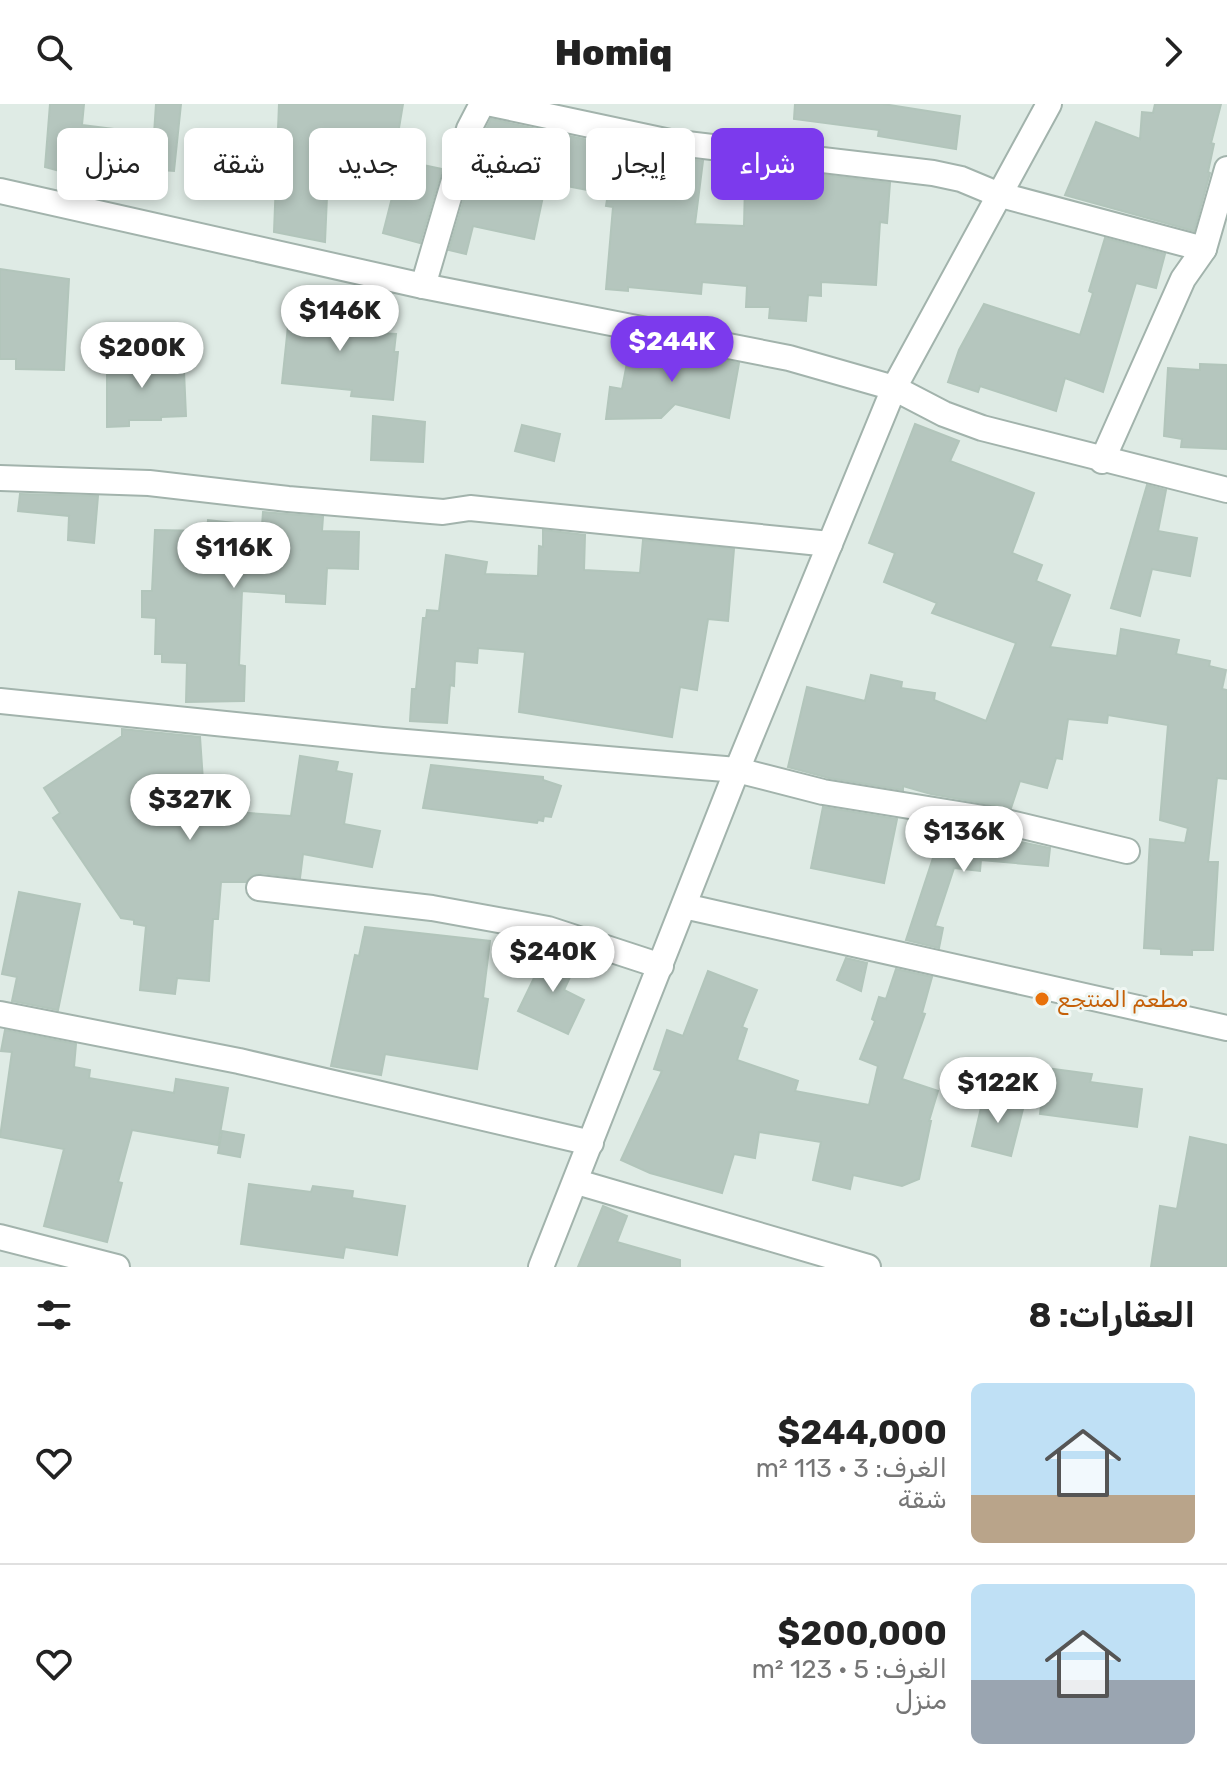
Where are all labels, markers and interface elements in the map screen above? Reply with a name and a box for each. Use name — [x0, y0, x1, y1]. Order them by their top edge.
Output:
icon: search — [32, 30, 76, 74]
icon: forward — [1151, 30, 1195, 74]
text: Homiq — [555, 31, 672, 74]
chip: منزل — [57, 128, 168, 200]
chip: شقة — [184, 128, 293, 200]
chip: جديد — [309, 128, 426, 200]
chip: تصفية — [442, 128, 570, 200]
chip: إيجار — [586, 128, 695, 200]
chip: شراء — [711, 128, 824, 200]
pin: $146K — [284, 285, 396, 353]
text: $146K — [299, 295, 381, 326]
pin: $244K — [616, 316, 728, 384]
pin: $200K — [86, 322, 198, 390]
text: $244K — [629, 326, 715, 357]
text: $200K — [99, 332, 185, 363]
pin: $116K — [178, 522, 290, 590]
text: $116K — [195, 532, 273, 563]
pin: $327K — [134, 774, 246, 842]
text: $327K — [148, 784, 232, 815]
pin: $136K — [908, 806, 1020, 874]
text: $136K — [923, 816, 1005, 847]
pin: $240K — [497, 926, 609, 994]
text: $240K — [510, 936, 596, 967]
place label: مطعم المنتجع — [1058, 986, 1188, 1016]
marker: مطعم المنتجع — [1033, 990, 1051, 1008]
pin: $122K — [942, 1057, 1054, 1125]
text: $122K — [957, 1067, 1039, 1098]
icon: filters — [32, 1293, 76, 1337]
text: العقارات: 8 — [1028, 1295, 1195, 1336]
text: $244,000 — [778, 1412, 947, 1453]
icon: home — [1035, 1415, 1131, 1511]
icon: heart — [32, 1441, 76, 1485]
text: الغرف: 3 · 113 m² — [756, 1453, 947, 1484]
text: شقة — [898, 1484, 947, 1515]
text: $200,000 — [778, 1613, 947, 1654]
icon: home — [1035, 1616, 1131, 1712]
icon: heart — [32, 1642, 76, 1686]
text: الغرف: 5 · 123 m² — [752, 1654, 947, 1685]
text: منزل — [895, 1685, 947, 1716]

